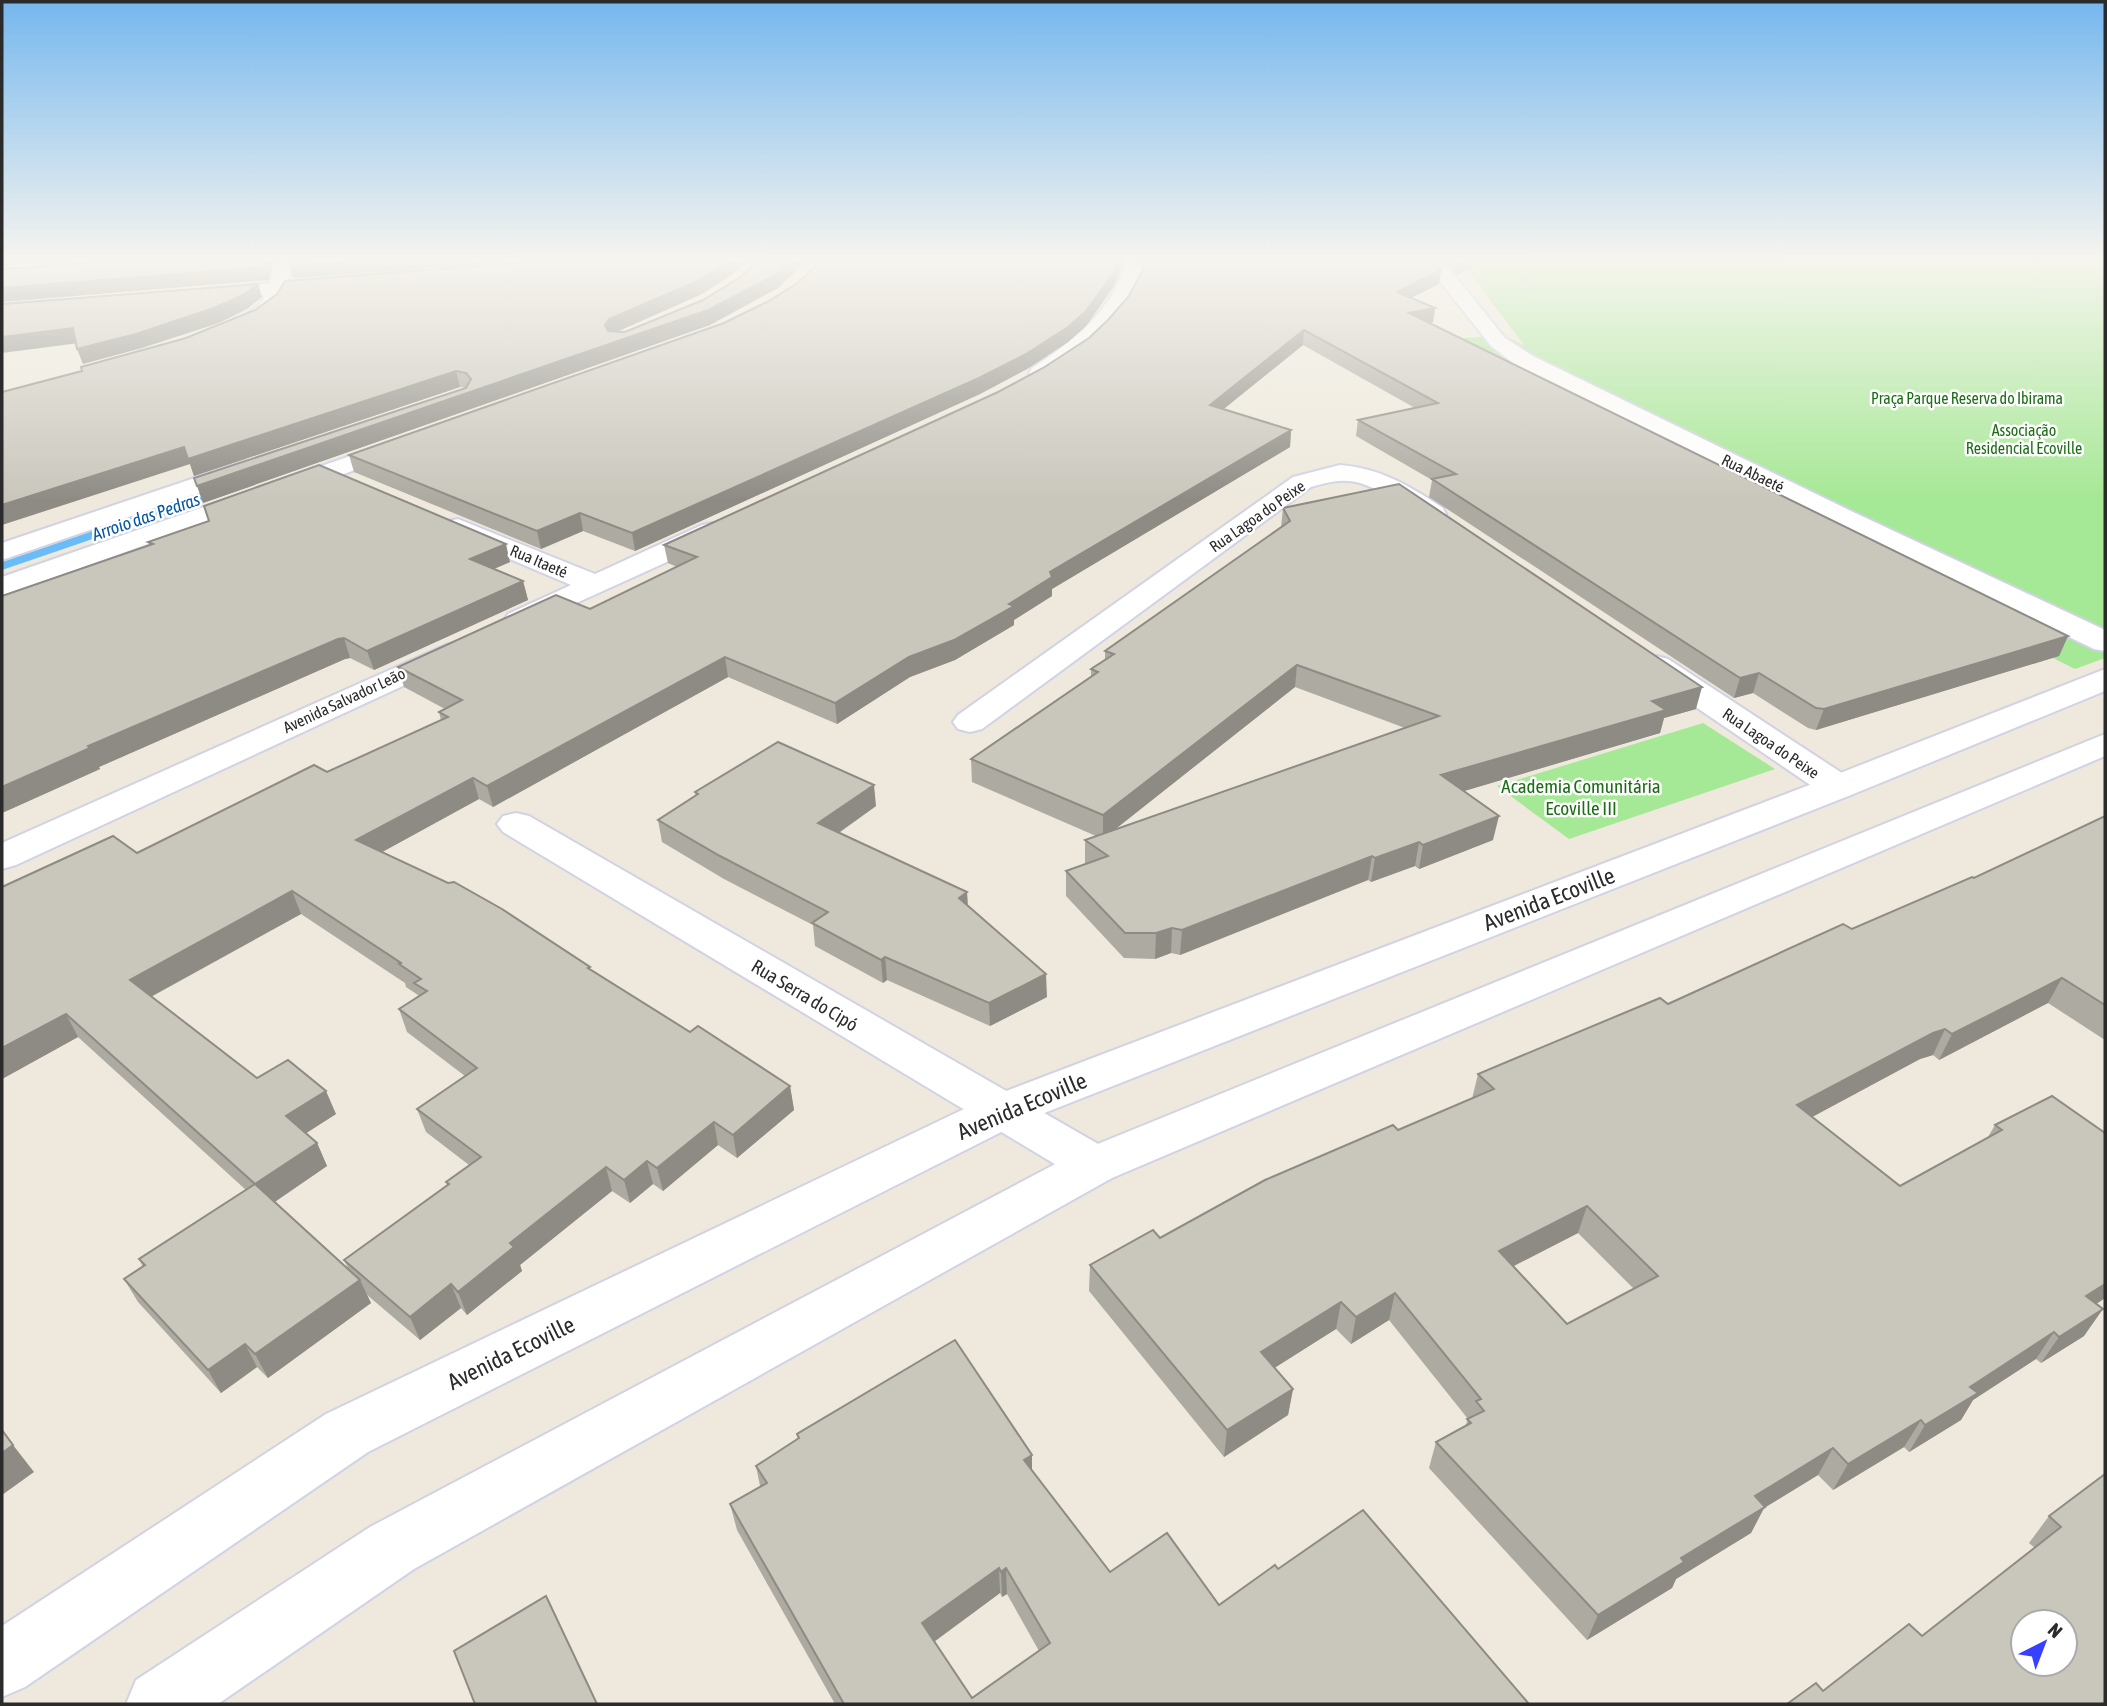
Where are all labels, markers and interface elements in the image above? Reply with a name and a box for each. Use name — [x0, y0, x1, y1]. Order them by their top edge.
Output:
park label: Praça Parque Reserva do Ibirama — [1871, 389, 2063, 408]
park label: Associação Residencial Ecoville — [1966, 421, 2082, 457]
street label: Rua Abaeté — [1719, 450, 1787, 496]
street label: Rua Lagoa do Peixe — [1206, 476, 1309, 556]
water label: Arroio das Pedras — [88, 488, 203, 545]
street label: Rua Itaeté — [508, 541, 570, 581]
street label: Avenida Salvador Leão — [280, 664, 408, 736]
street label: Rua Lagoa do Peixe — [1719, 704, 1823, 783]
park label: Academia Comunitária Ecoville III — [1501, 775, 1661, 819]
street label: Avenida Ecoville — [1480, 862, 1618, 936]
street label: Rua Serra do Cipó — [748, 955, 862, 1035]
street label: Avenida Ecoville — [953, 1067, 1091, 1145]
street label: Avenida Ecoville — [443, 1311, 579, 1395]
north arrow — [2009, 1608, 2079, 1678]
text: N — [2044, 1618, 2067, 1642]

